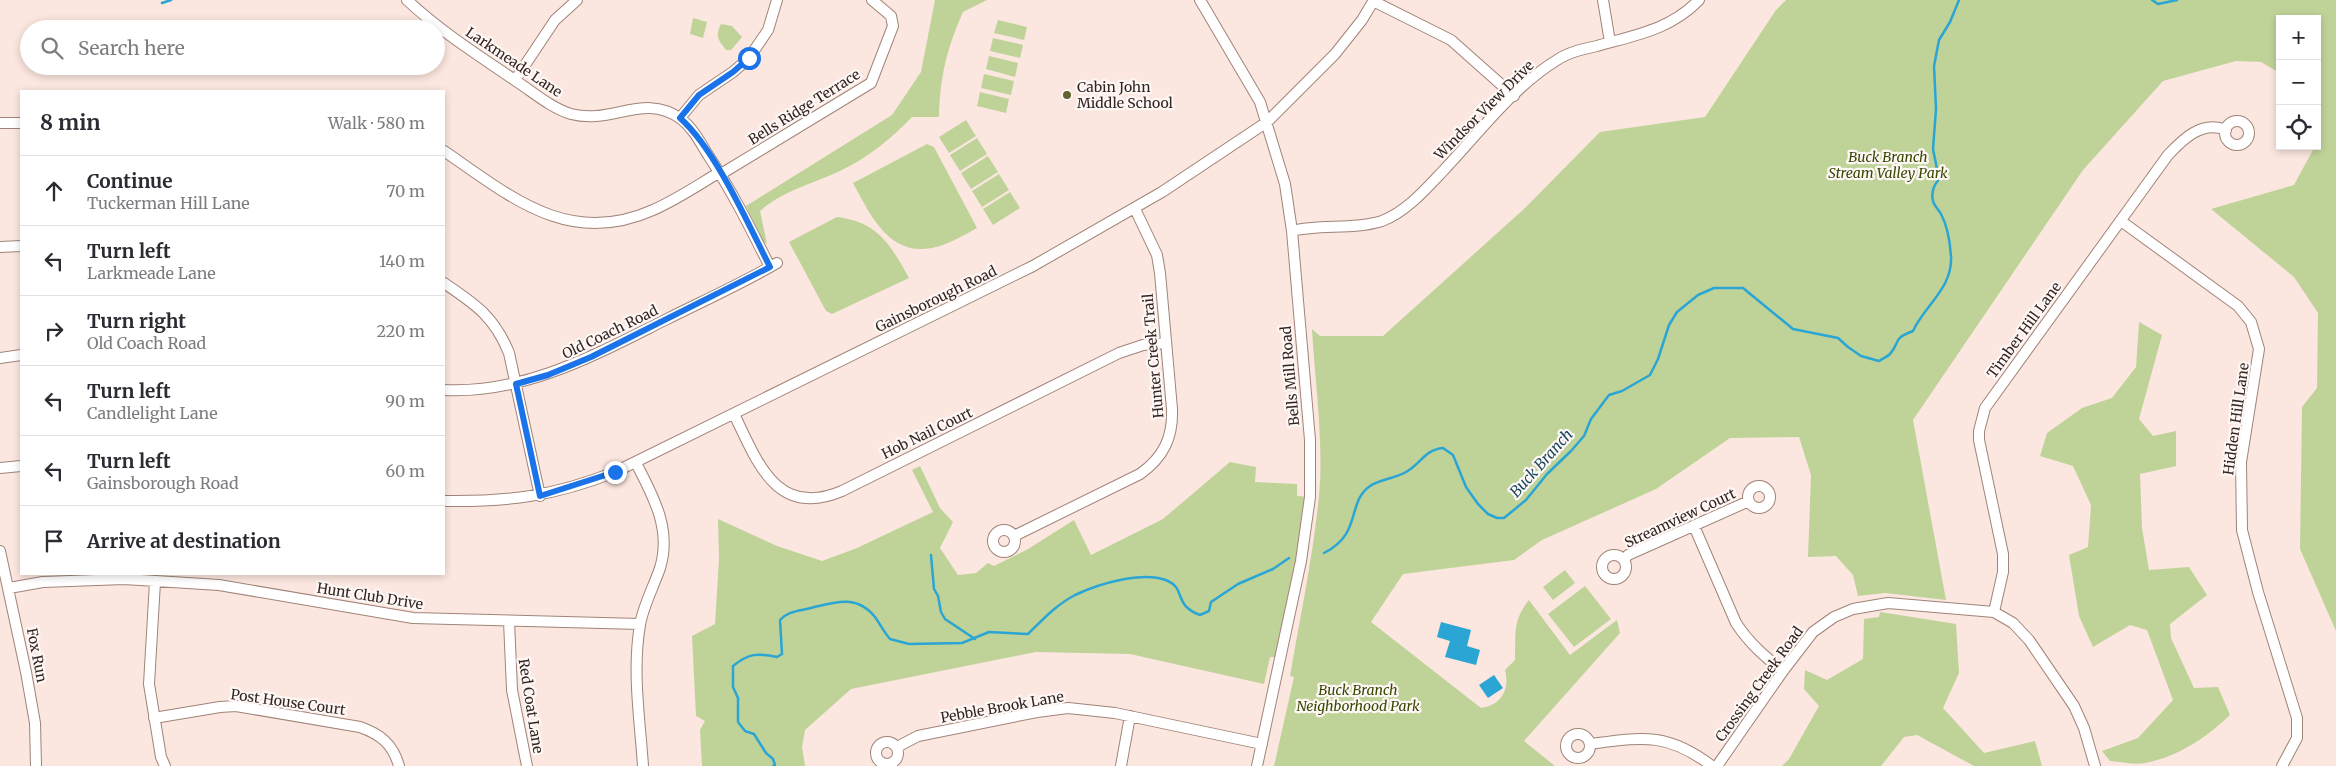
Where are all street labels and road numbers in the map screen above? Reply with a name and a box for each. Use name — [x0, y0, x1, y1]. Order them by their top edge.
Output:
street label: Larkmeade Lane — [462, 23, 566, 101]
street label: Windsor View Drive — [1430, 56, 1538, 164]
street label: Bells Ridge Terrace — [745, 65, 863, 149]
street label: Gainsborough Road — [872, 262, 1000, 336]
street label: Timber Hill Lane — [1983, 278, 2065, 382]
street label: Hunter Creek Trail — [1139, 292, 1167, 419]
street label: Old Coach Road — [559, 301, 661, 363]
street label: Bells Mill Road — [1277, 325, 1303, 427]
street label: Hidden Hill Lane — [2219, 362, 2253, 476]
street label: Hob Nail Court — [879, 403, 976, 463]
street label: Streamview Court — [1621, 484, 1739, 552]
street label: Hunt Club Drive — [316, 579, 424, 613]
street label: Crossing Creek Road — [1711, 622, 1807, 745]
street label: Fox Run — [23, 626, 51, 684]
street label: Red Coat Lane — [515, 657, 547, 755]
street label: Post House Court — [230, 685, 347, 719]
street label: Pebble Brook Lane — [939, 687, 1065, 727]

